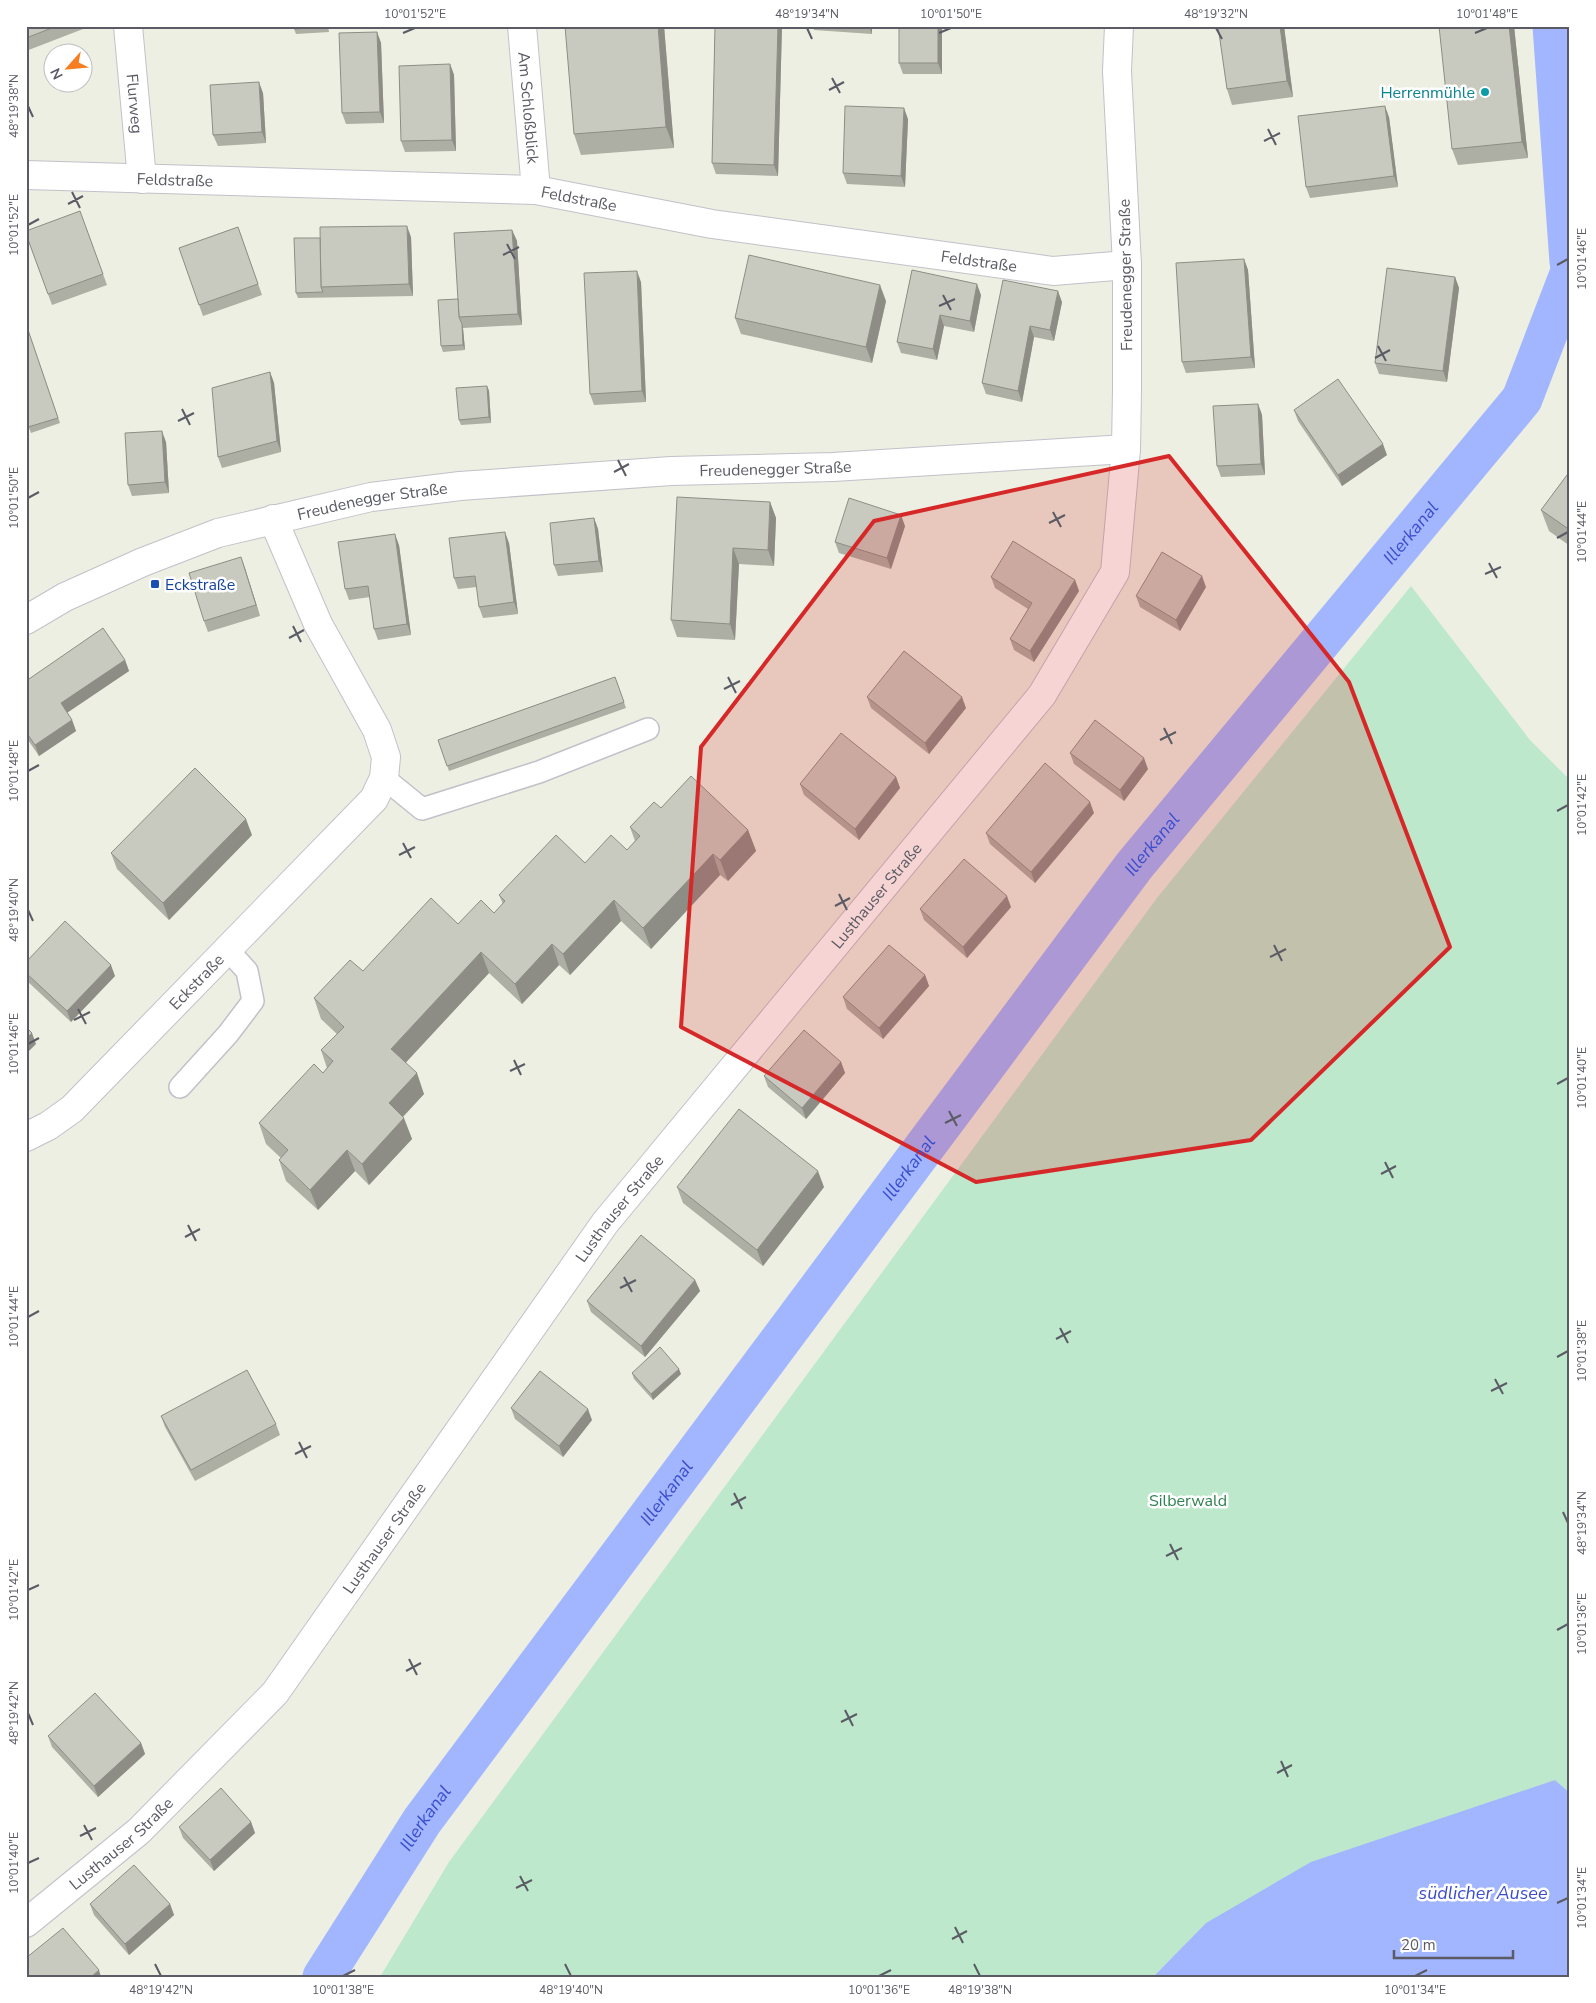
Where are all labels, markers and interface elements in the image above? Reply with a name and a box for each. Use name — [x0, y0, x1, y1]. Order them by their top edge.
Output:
text: 10°01'52"E — [384, 6, 446, 22]
text: 48°19'34"N — [775, 6, 839, 22]
text: 10°01'50"E — [920, 6, 982, 22]
text: 48°19'32"N — [1184, 6, 1248, 22]
text: 10°01'48"E — [1456, 6, 1518, 22]
north arrow — [42, 42, 92, 92]
street label: Am Schloßblick — [512, 51, 544, 166]
text: N — [46, 65, 68, 83]
street label: Flurweg — [120, 73, 148, 135]
text: 48°19'38"N — [6, 74, 22, 138]
place label: Herrenmühle — [1380, 82, 1475, 104]
marker: Herrenmühle — [1479, 86, 1491, 98]
street label: Feldstraße — [136, 168, 214, 193]
street label: Feldstraße — [539, 181, 619, 217]
text: 10°01'52"E — [6, 194, 22, 256]
street label: Freudenegger Straße — [1114, 199, 1138, 351]
text: 10°01'46"E — [1574, 228, 1590, 290]
street label: Feldstraße — [939, 246, 1018, 278]
street label: Freudenegger Straße — [699, 456, 852, 482]
text: 10°01'50"E — [6, 467, 22, 529]
street label: Freudenegger Straße — [295, 478, 449, 526]
water label: Illerkanal — [1378, 496, 1444, 569]
text: 10°01'44"E — [1574, 501, 1590, 563]
place label: Eckstraße — [165, 574, 235, 596]
marker: Eckstraße — [149, 578, 161, 590]
text: 10°01'48"E — [6, 740, 22, 802]
text: 10°01'42"E — [1574, 774, 1590, 836]
water label: Illerkanal — [1119, 808, 1185, 881]
street label: Lusthauser Straße — [827, 838, 927, 954]
text: 48°19'40"N — [6, 878, 22, 942]
street label: Eckstraße — [165, 949, 229, 1015]
text: 10°01'46"E — [6, 1013, 22, 1075]
text: 10°01'40"E — [1574, 1047, 1590, 1109]
water label: Illerkanal — [877, 1131, 941, 1205]
street label: Lusthauser Straße — [571, 1150, 669, 1267]
text: 10°01'44"E — [6, 1286, 22, 1348]
text: 10°01'38"E — [1574, 1320, 1590, 1382]
water label: Illerkanal — [635, 1456, 699, 1530]
street label: Lusthauser Straße — [338, 1478, 431, 1599]
park label: Silberwald — [1149, 1490, 1227, 1512]
text: 48°19'34"N — [1574, 1491, 1590, 1555]
text: 10°01'42"E — [6, 1559, 22, 1621]
text: 10°01'36"E — [1574, 1593, 1590, 1655]
text: 48°19'42"N — [6, 1681, 22, 1745]
water label: Illerkanal — [394, 1780, 457, 1855]
street label: Lusthauser Straße — [65, 1793, 178, 1895]
text: 10°01'40"E — [6, 1832, 22, 1894]
text: 10°01'34"E — [1574, 1867, 1590, 1929]
water label: südlicher Ausee — [1419, 1881, 1548, 1905]
scale bar — [1394, 1928, 1512, 1960]
text: 20 m — [1401, 1935, 1436, 1955]
text: 48°19'42"N — [129, 1982, 193, 1998]
text: 10°01'38"E — [312, 1982, 374, 1998]
text: 48°19'40"N — [539, 1982, 603, 1998]
text: 10°01'36"E — [848, 1982, 910, 1998]
text: 48°19'38"N — [948, 1982, 1012, 1998]
text: 10°01'34"E — [1384, 1982, 1446, 1998]

